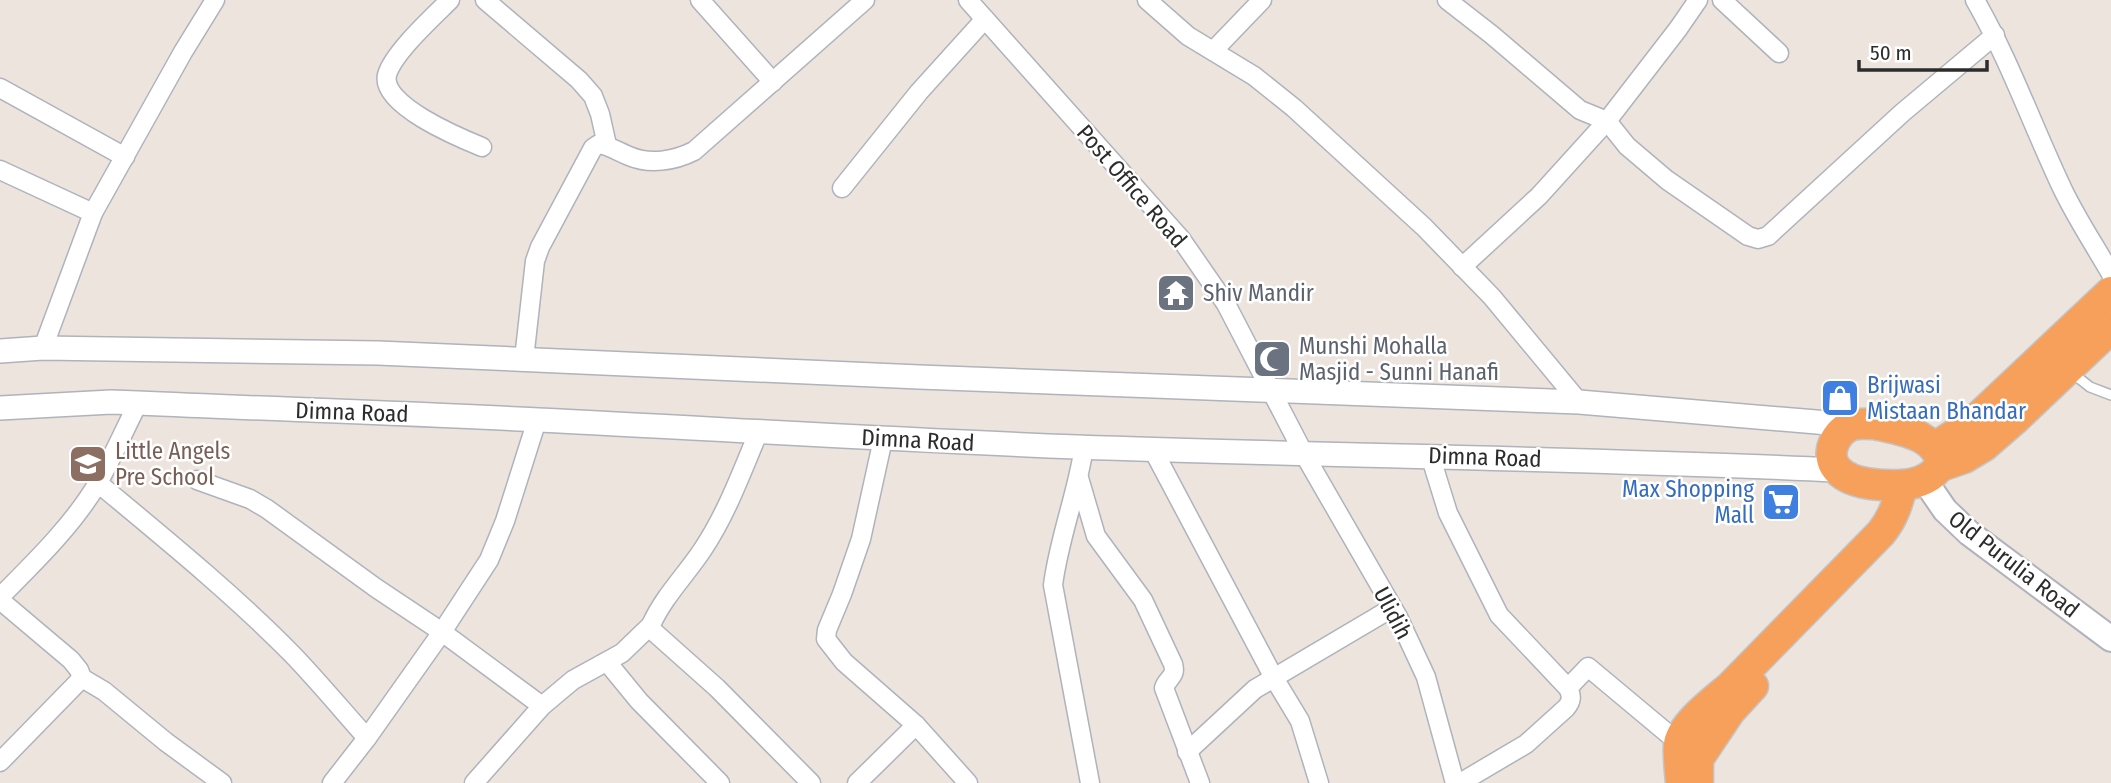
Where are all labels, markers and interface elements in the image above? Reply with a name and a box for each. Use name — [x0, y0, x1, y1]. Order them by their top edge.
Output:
scale bar — [1859, 28, 1987, 72]
text: 50 m — [1870, 40, 1912, 66]
street label: Post Office Road — [1071, 119, 1193, 253]
temple icon: Shiv Mandir — [1155, 272, 1197, 314]
place label: Shiv Mandir — [1203, 279, 1314, 307]
place label: Munshi Mohalla Masjid - Sunni Hanafi — [1299, 332, 1499, 386]
mosque icon: Munshi Mohalla Masjid - Sunni Hanafi — [1251, 338, 1293, 380]
place label: Brijwasi Mistaan Bhandar — [1867, 371, 2026, 425]
shop icon: Brijwasi Mistaan Bhandar — [1819, 377, 1861, 419]
street label: Dimna Road — [295, 396, 409, 428]
street label: Dimna Road — [861, 423, 975, 457]
place label: Little Angels Pre School — [115, 437, 231, 491]
street label: Dimna Road — [1428, 441, 1542, 473]
school or university icon: Little Angels Pre School — [67, 443, 109, 485]
place label: Max Shopping Mall — [1622, 475, 1754, 529]
supermarket icon: Max Shopping Mall — [1760, 481, 1802, 523]
street label: Old Purulia Road — [1943, 504, 2085, 624]
street label: Ulidih — [1368, 582, 1418, 644]

